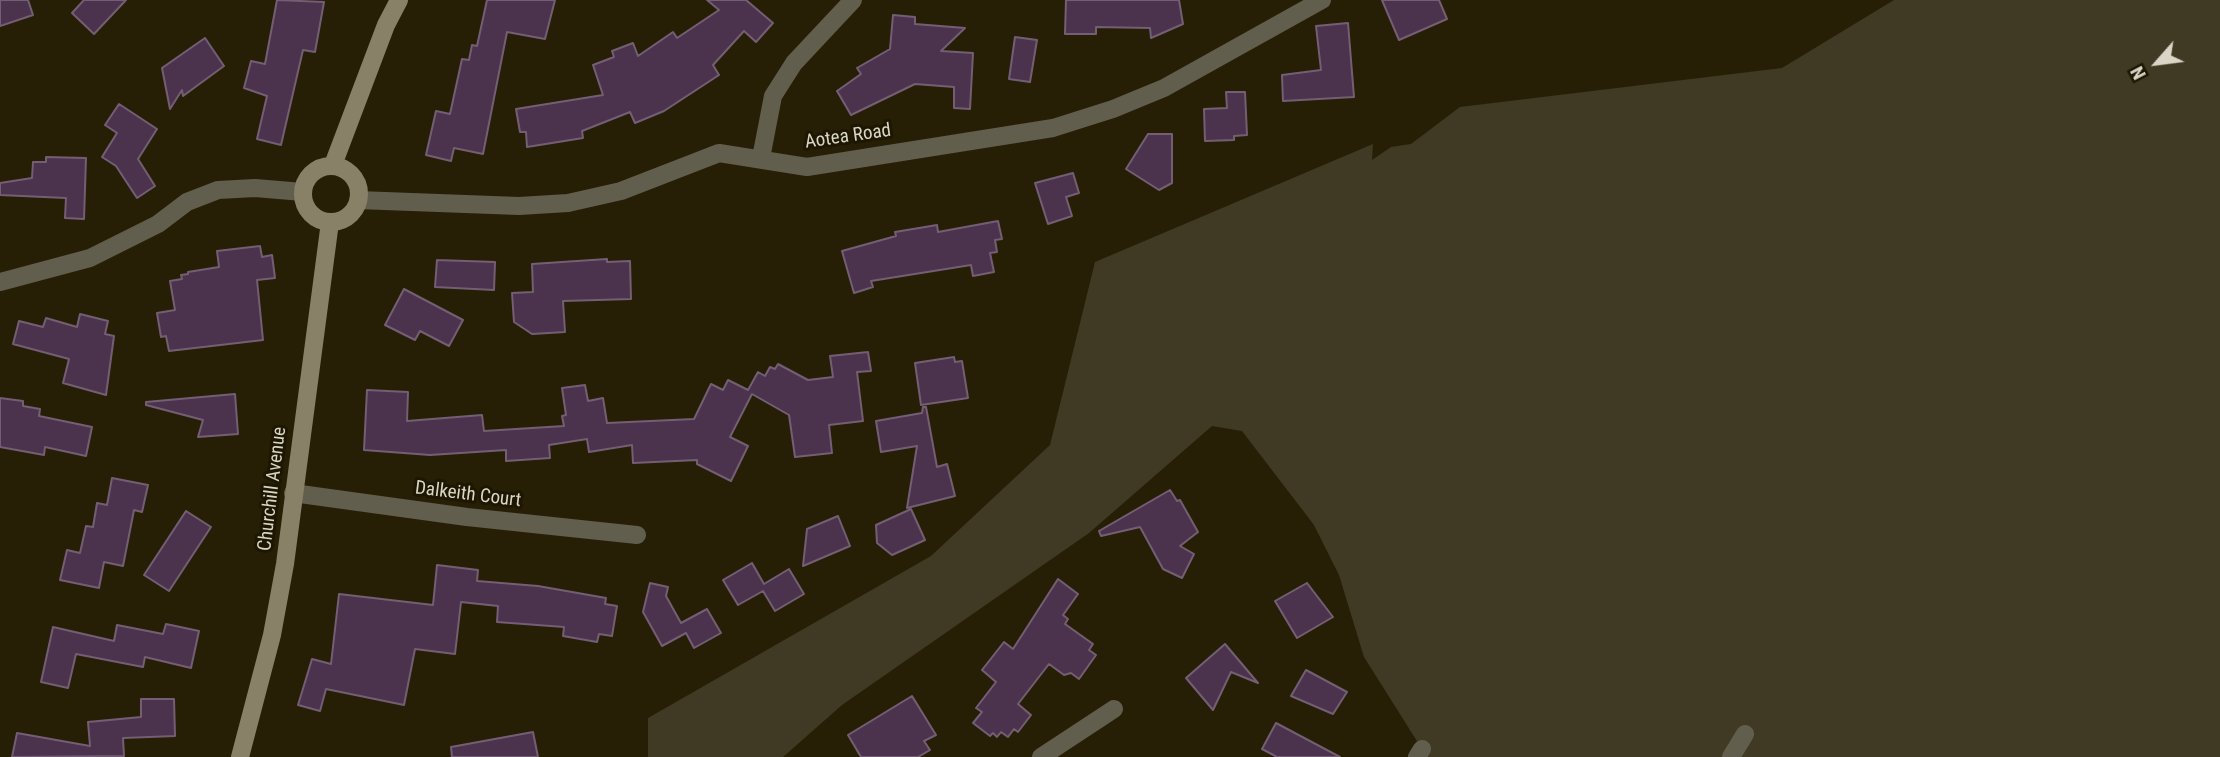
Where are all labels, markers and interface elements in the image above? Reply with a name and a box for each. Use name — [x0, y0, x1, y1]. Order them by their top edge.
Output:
north arrow — [2122, 28, 2192, 98]
text: N — [2125, 63, 2151, 84]
street label: Aotea Road — [804, 120, 892, 154]
street label: Churchill Avenue — [254, 426, 292, 552]
street label: Dalkeith Court — [414, 477, 522, 513]

